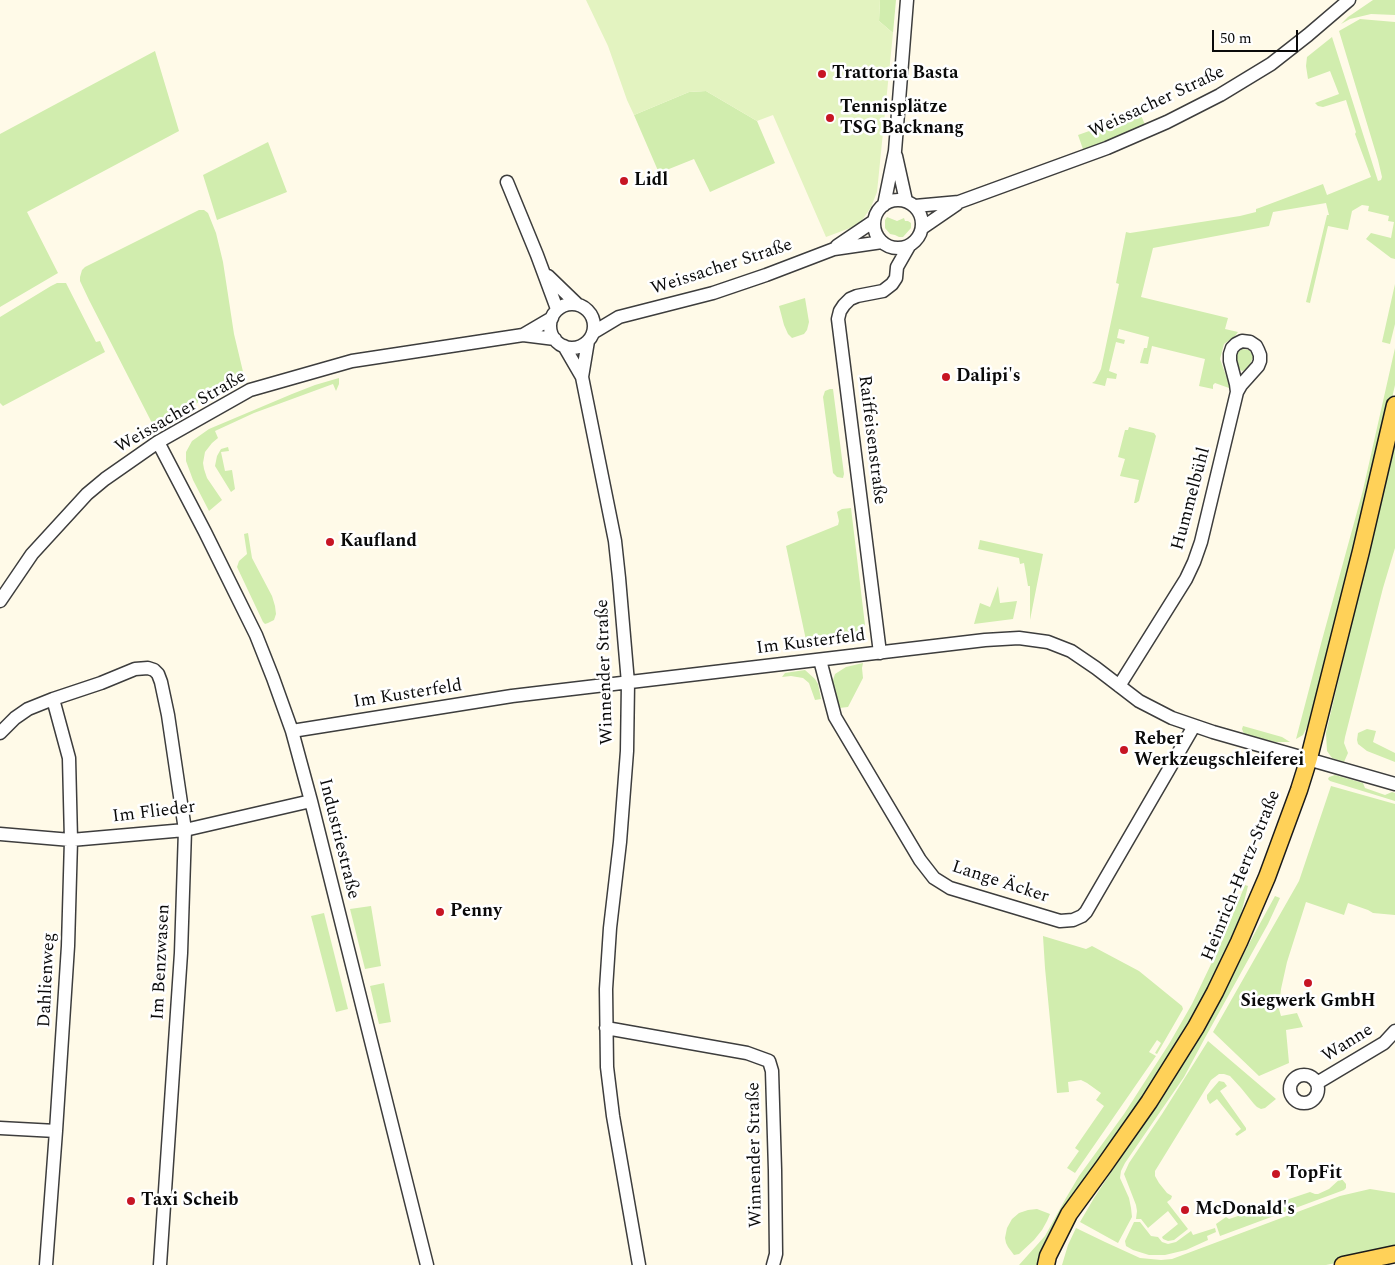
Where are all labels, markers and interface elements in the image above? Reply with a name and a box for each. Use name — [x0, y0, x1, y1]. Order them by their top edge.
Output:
scale bar — [1215, 20, 1301, 52]
text: 50 m — [1220, 27, 1252, 50]
street label: Weissacher Straße — [1086, 62, 1228, 144]
place label: Trattoria Basta — [832, 63, 958, 85]
marker: Trattoria Basta — [816, 68, 828, 80]
place label: Tennisplätze TSG Backnang — [840, 97, 964, 140]
marker: Tennisplätze TSG Backnang — [824, 112, 836, 124]
place label: Lidl — [634, 170, 668, 192]
marker: Lidl — [618, 175, 630, 187]
street label: Weissacher Straße — [649, 235, 795, 301]
place label: Dalipi's — [956, 366, 1020, 388]
street label: Weissacher Straße — [112, 367, 250, 459]
marker: Dalipi's — [940, 371, 952, 383]
street label: Raiffeisenstraße — [852, 374, 890, 506]
street label: Hummelbühl — [1168, 445, 1216, 553]
place label: Kaufland — [340, 531, 417, 553]
marker: Kaufland — [324, 536, 336, 548]
street label: Winnender Straße — [593, 599, 619, 745]
street label: Im Kusterfeld — [755, 626, 867, 660]
street label: Im Kusterfeld — [352, 676, 464, 714]
place label: Reber Werkzeugschleiferei — [1134, 729, 1304, 772]
marker: Reber Werkzeugschleiferei — [1118, 744, 1130, 756]
street label: Industriestraße — [313, 777, 363, 901]
street label: Heinrich-Hertz-Straße — [1198, 787, 1286, 965]
street label: Im Flieder — [111, 797, 197, 829]
street label: Lange Äcker — [949, 857, 1051, 909]
place label: Penny — [450, 901, 502, 923]
street label: Im Benzwasen — [148, 903, 176, 1021]
marker: Penny — [434, 906, 446, 918]
street label: Dahlienweg — [35, 932, 61, 1028]
marker: Siegwerk GmbH — [1302, 977, 1314, 989]
place label: Siegwerk GmbH — [1240, 991, 1376, 1013]
street label: Wanne — [1319, 1020, 1377, 1068]
street label: Winnender Straße — [744, 1082, 768, 1228]
place label: TopFit — [1286, 1163, 1342, 1185]
marker: TopFit — [1270, 1168, 1282, 1180]
place label: Taxi Scheib — [141, 1190, 238, 1212]
marker: Taxi Scheib — [125, 1195, 137, 1207]
place label: McDonald's — [1195, 1199, 1295, 1221]
marker: McDonald's — [1179, 1204, 1191, 1216]

